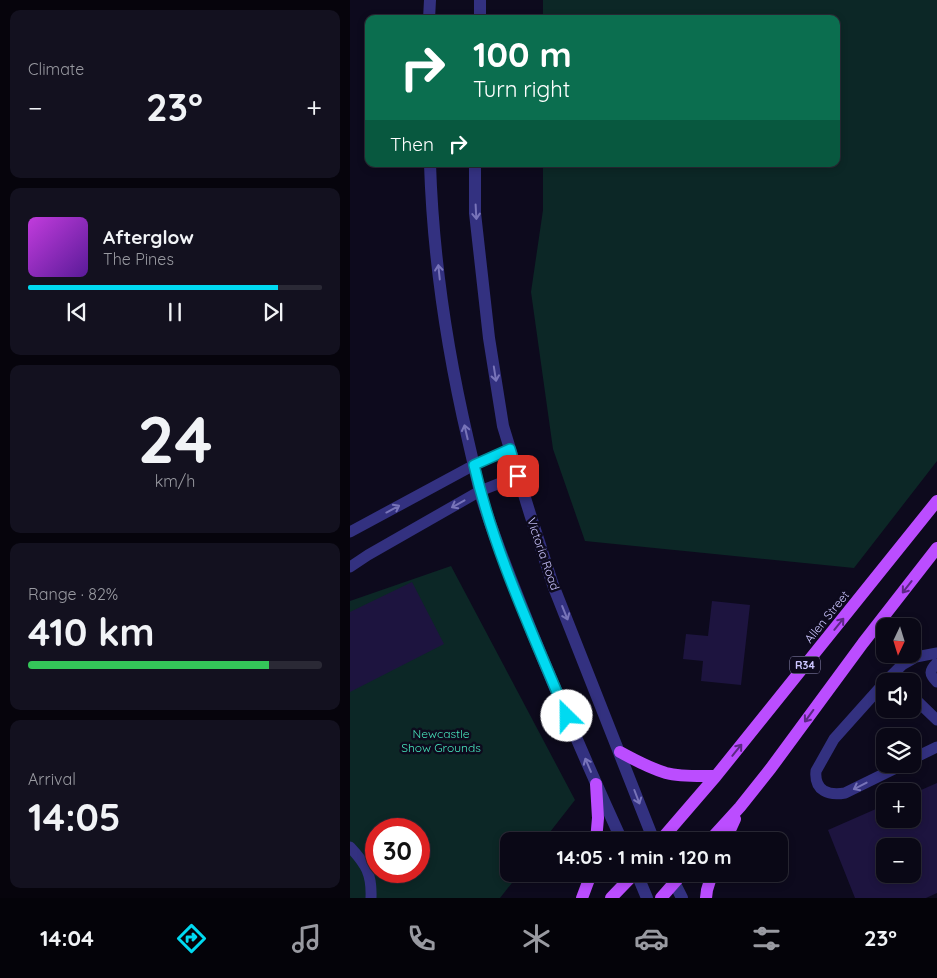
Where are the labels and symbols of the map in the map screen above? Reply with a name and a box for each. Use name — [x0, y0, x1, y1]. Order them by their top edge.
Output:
one-way arrow — [471, 204, 480, 220]
one-way arrow — [434, 264, 444, 280]
one-way arrow — [490, 365, 500, 381]
one-way arrow — [461, 424, 470, 440]
pin — [497, 455, 539, 497]
one-way arrow — [451, 500, 466, 509]
one-way arrow — [385, 504, 400, 513]
street label: Victoria Road — [524, 516, 563, 592]
one-way arrow — [902, 580, 913, 593]
street label: Allen Street — [801, 588, 852, 646]
one-way arrow — [560, 605, 570, 620]
one-way arrow — [833, 618, 844, 631]
north arrow — [876, 618, 921, 662]
road number: R34 — [790, 656, 820, 674]
position arrow — [540, 689, 592, 741]
one-way arrow — [804, 709, 814, 723]
park label: Newcastle Show Grounds — [401, 726, 481, 755]
one-way arrow — [731, 744, 742, 757]
one-way arrow — [583, 758, 592, 773]
one-way arrow — [853, 782, 868, 791]
one-way arrow — [633, 789, 642, 804]
speed limit sign: 30 — [365, 818, 430, 883]

